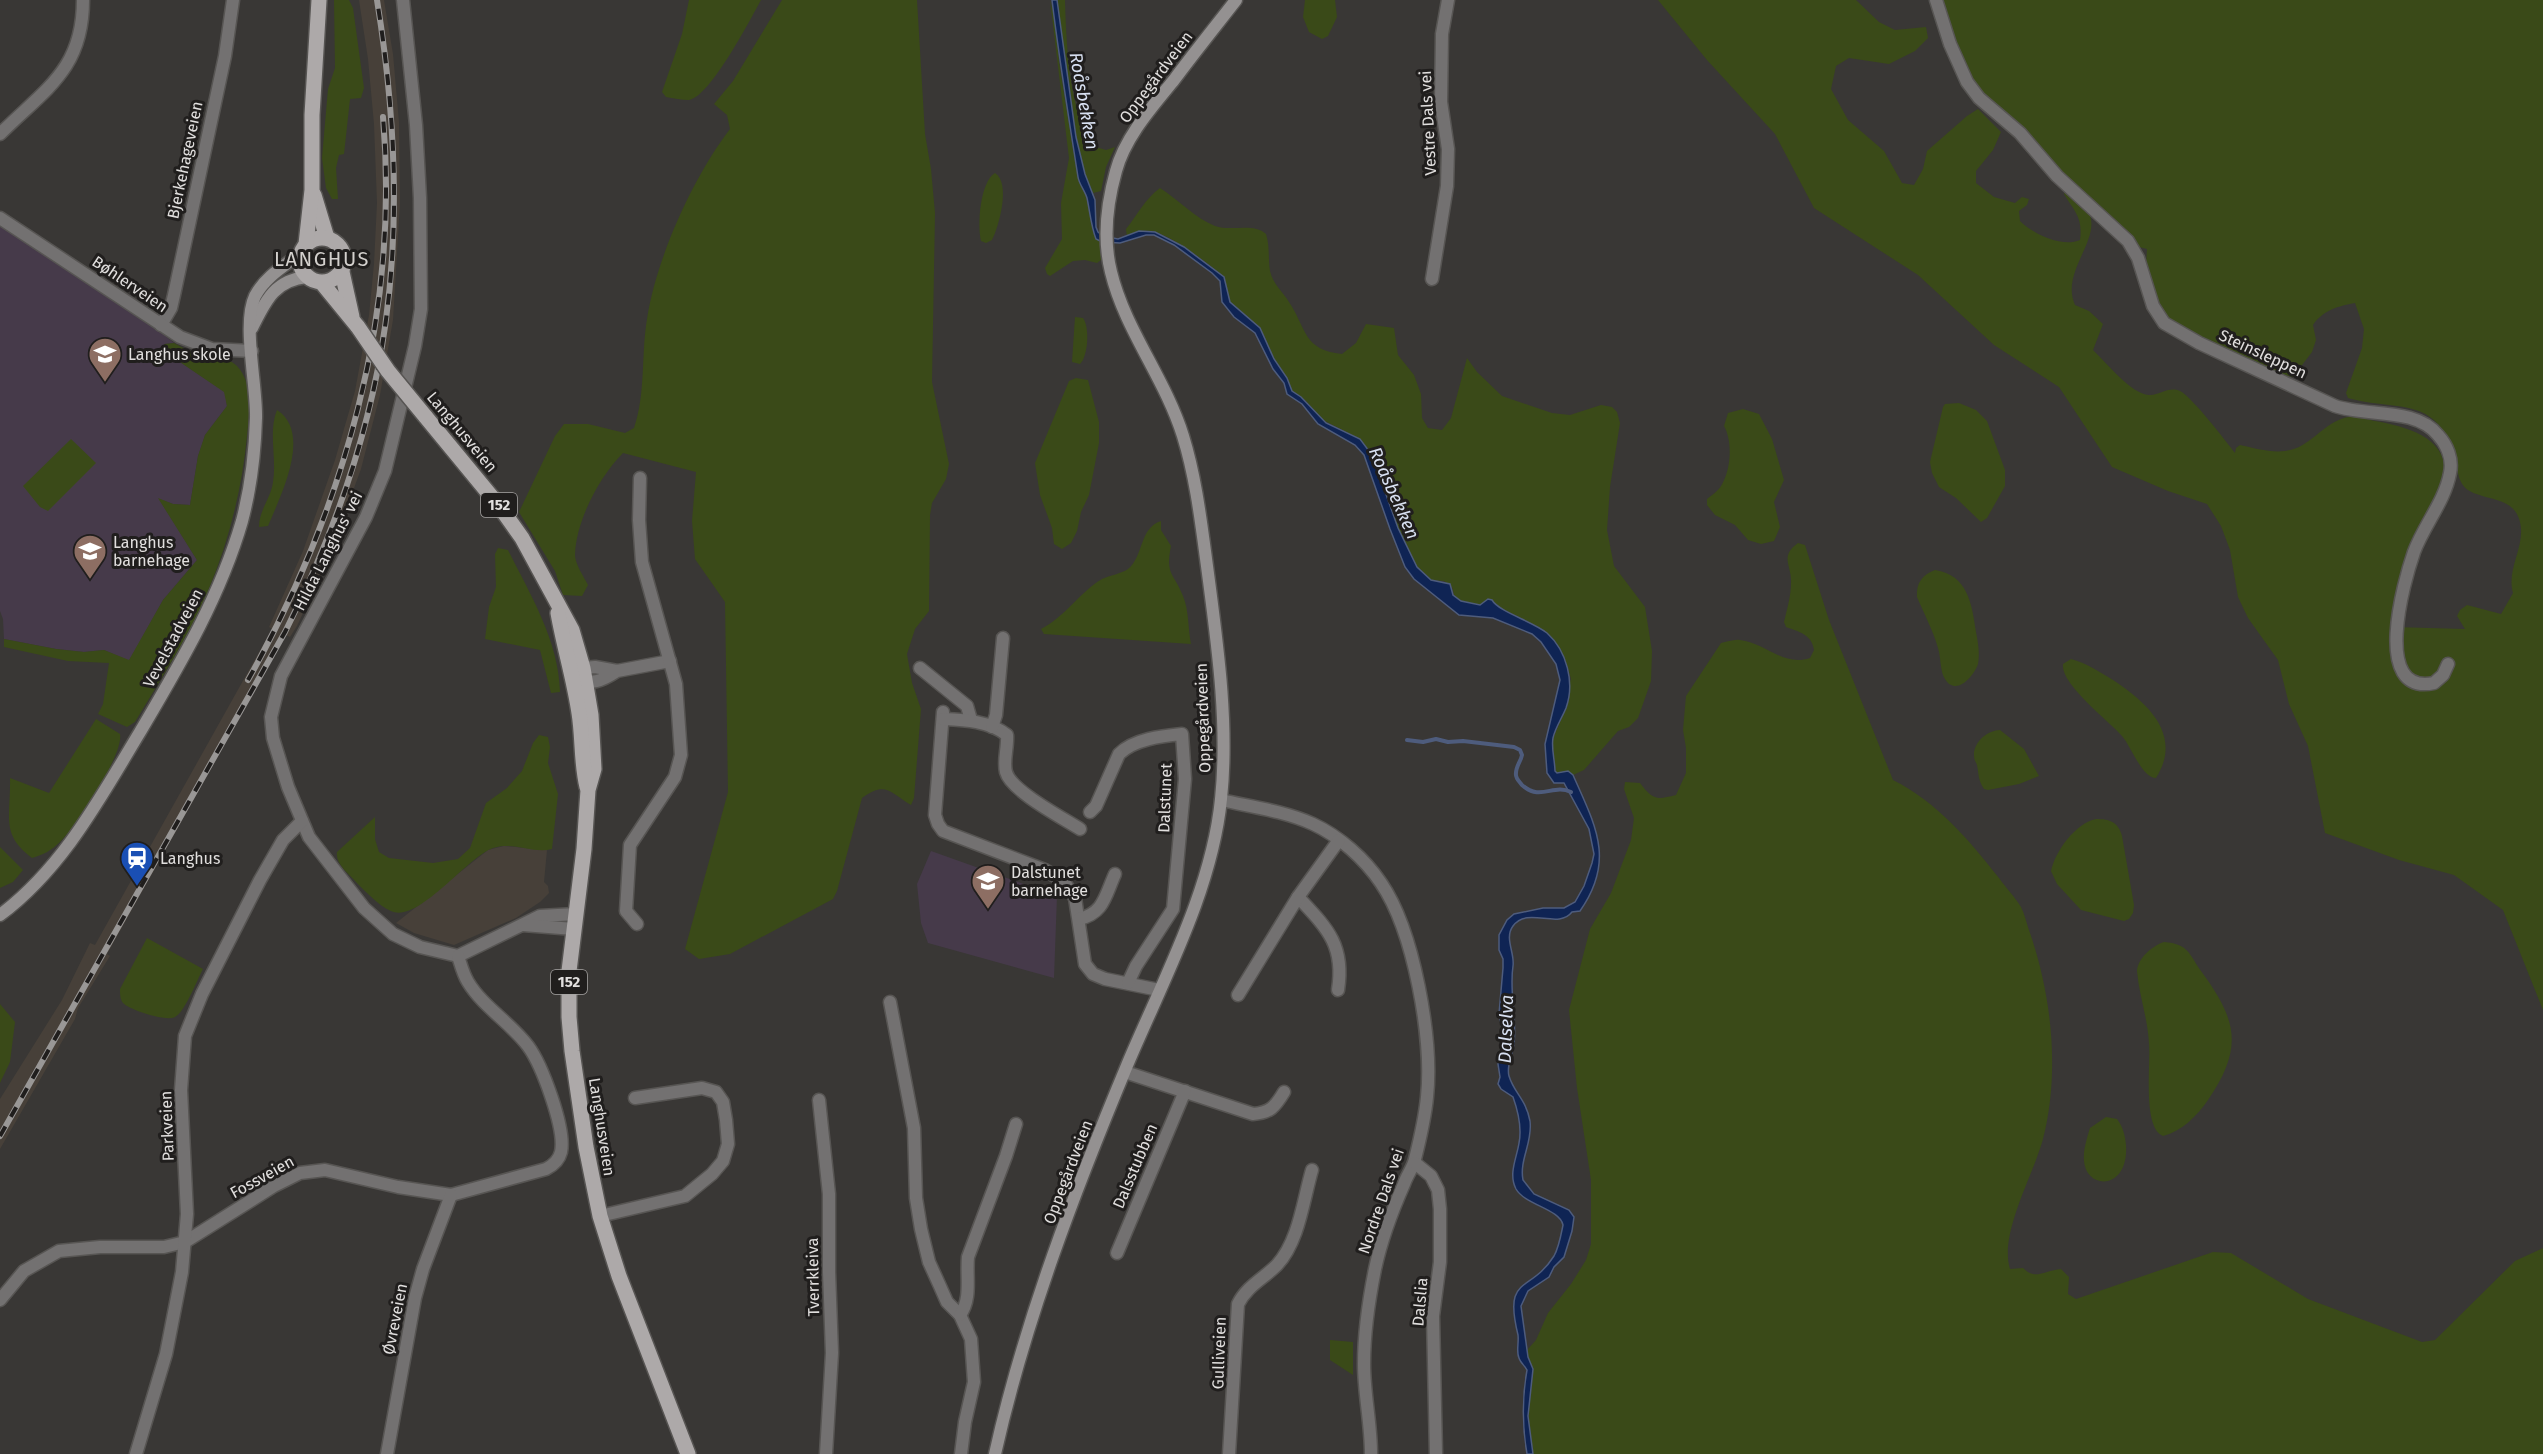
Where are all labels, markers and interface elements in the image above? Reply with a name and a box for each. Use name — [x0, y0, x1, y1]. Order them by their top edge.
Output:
street label: Oppegårdveien — [1115, 27, 1197, 127]
water label: Roåsbekken — [1065, 51, 1103, 151]
street label: Vestre Dals vei — [1416, 70, 1440, 176]
street label: Bjerkehageveien — [163, 100, 207, 220]
district label: LANGHUS — [274, 247, 370, 271]
street label: Bøhlerveien — [89, 252, 171, 316]
street label: Steinsleppen — [2216, 325, 2310, 383]
school or university icon: Langhus skole — [87, 336, 123, 383]
place label: Langhus skole — [128, 345, 231, 364]
street label: Langhusveien — [423, 388, 501, 476]
water label: Roåsbekken — [1364, 444, 1424, 542]
street label: Hilda Langhus' vei — [290, 488, 366, 614]
road number: 152 — [481, 493, 517, 517]
school or university icon: Langhus barnehage — [72, 533, 108, 580]
place label: Langhus barnehage — [113, 533, 190, 570]
street label: Vevelstadveien — [139, 585, 207, 691]
street label: Oppegårdveien — [1192, 663, 1214, 773]
street label: Dalstunet — [1154, 763, 1176, 833]
station icon: Langhus — [119, 840, 155, 887]
place label: Langhus — [160, 849, 220, 868]
school or university icon: Dalstunet barnehage — [970, 863, 1006, 910]
place label: Dalstunet barnehage — [1011, 863, 1088, 900]
road number: 152 — [551, 970, 587, 994]
water label: Dalselva — [1494, 994, 1518, 1064]
street label: Langhusveien — [585, 1077, 619, 1177]
street label: Parkveien — [156, 1090, 178, 1162]
street label: Oppegårdveien — [1039, 1117, 1097, 1227]
street label: Dalsstubben — [1109, 1121, 1161, 1211]
street label: Nordre Dals vei — [1354, 1146, 1408, 1256]
street label: Fossveien — [227, 1152, 297, 1202]
street label: Tverrkleiva — [803, 1237, 823, 1317]
street label: Dalslia — [1408, 1277, 1432, 1327]
street label: Øvreveien — [379, 1282, 411, 1356]
street label: Gulliveien — [1208, 1316, 1230, 1390]

